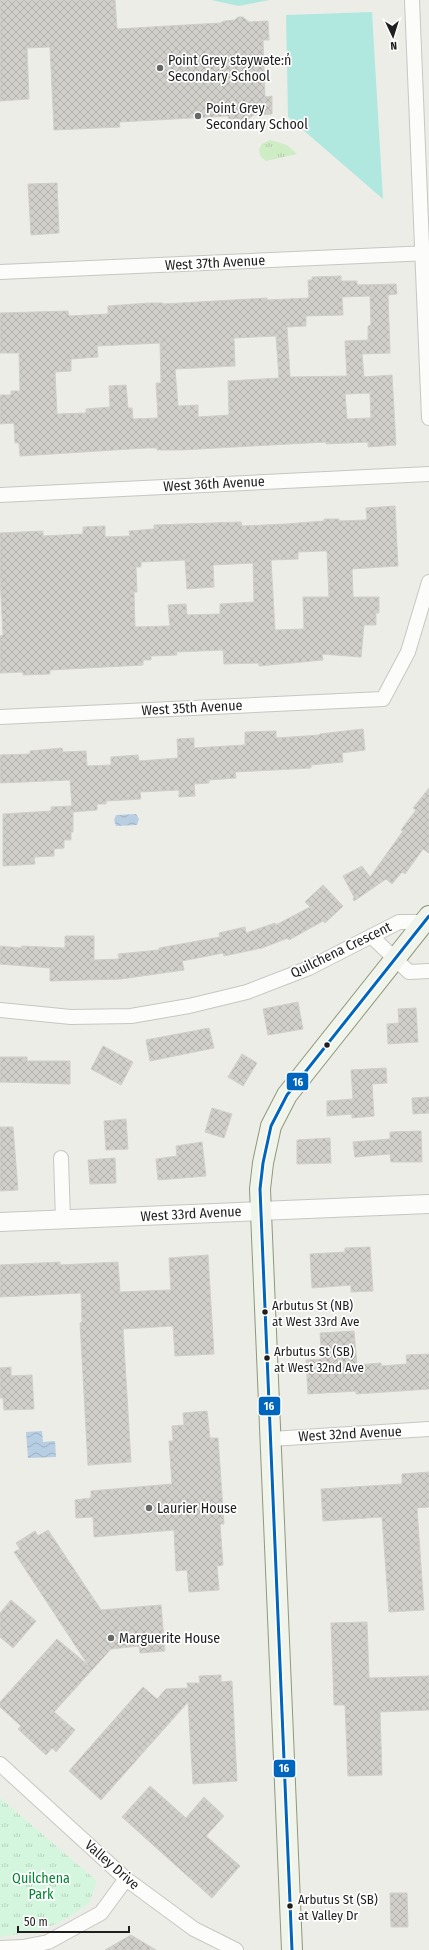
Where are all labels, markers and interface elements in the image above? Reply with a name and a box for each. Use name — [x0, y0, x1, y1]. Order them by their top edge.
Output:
north arrow — [373, 16, 413, 56]
text: N — [390, 39, 397, 52]
place label: Point Grey stəywəte:n̓ Secondary School — [168, 52, 291, 85]
marker: Point Grey stəywəte:n̓ Secondary School — [155, 63, 165, 73]
place label: Point Grey Secondary School — [206, 100, 308, 133]
marker: Point Grey Secondary School — [193, 111, 203, 121]
street label: West 37th Avenue — [164, 252, 266, 274]
street label: West 36th Avenue — [163, 473, 265, 495]
street label: West 35th Avenue — [141, 697, 243, 719]
street label: Quilchena Crescent — [288, 918, 395, 982]
unlabelled marker — [322, 1040, 332, 1050]
line badge: 16 — [286, 1072, 309, 1091]
text: 16 — [293, 1076, 303, 1089]
street label: West 33rd Avenue — [140, 1203, 242, 1225]
place label: Arbutus St (NB) at West 33rd Ave — [272, 1298, 359, 1329]
marker: Arbutus St (NB) at West 33rd Ave — [260, 1307, 270, 1317]
place label: Arbutus St (SB) at West 32nd Ave — [274, 1344, 364, 1375]
marker: Arbutus St (SB) at West 32nd Ave — [262, 1353, 272, 1363]
line badge: 16 — [258, 1396, 281, 1416]
text: 16 — [264, 1400, 274, 1413]
street label: West 32nd Avenue — [298, 1423, 402, 1445]
place label: Laurier House — [157, 1500, 237, 1517]
marker: Laurier House — [144, 1503, 154, 1513]
place label: Marguerite House — [119, 1630, 220, 1647]
marker: Marguerite House — [106, 1633, 116, 1643]
line badge: 16 — [273, 1759, 296, 1778]
text: 16 — [279, 1762, 289, 1775]
street label: Valley Drive — [81, 1837, 143, 1893]
park label: Quilchena Park — [12, 1870, 70, 1903]
place label: Arbutus St (SB) at Valley Dr — [298, 1892, 378, 1923]
marker: Arbutus St (SB) at Valley Dr — [285, 1901, 295, 1911]
scale bar — [18, 1908, 129, 1934]
text: 50 m — [24, 1915, 48, 1929]

